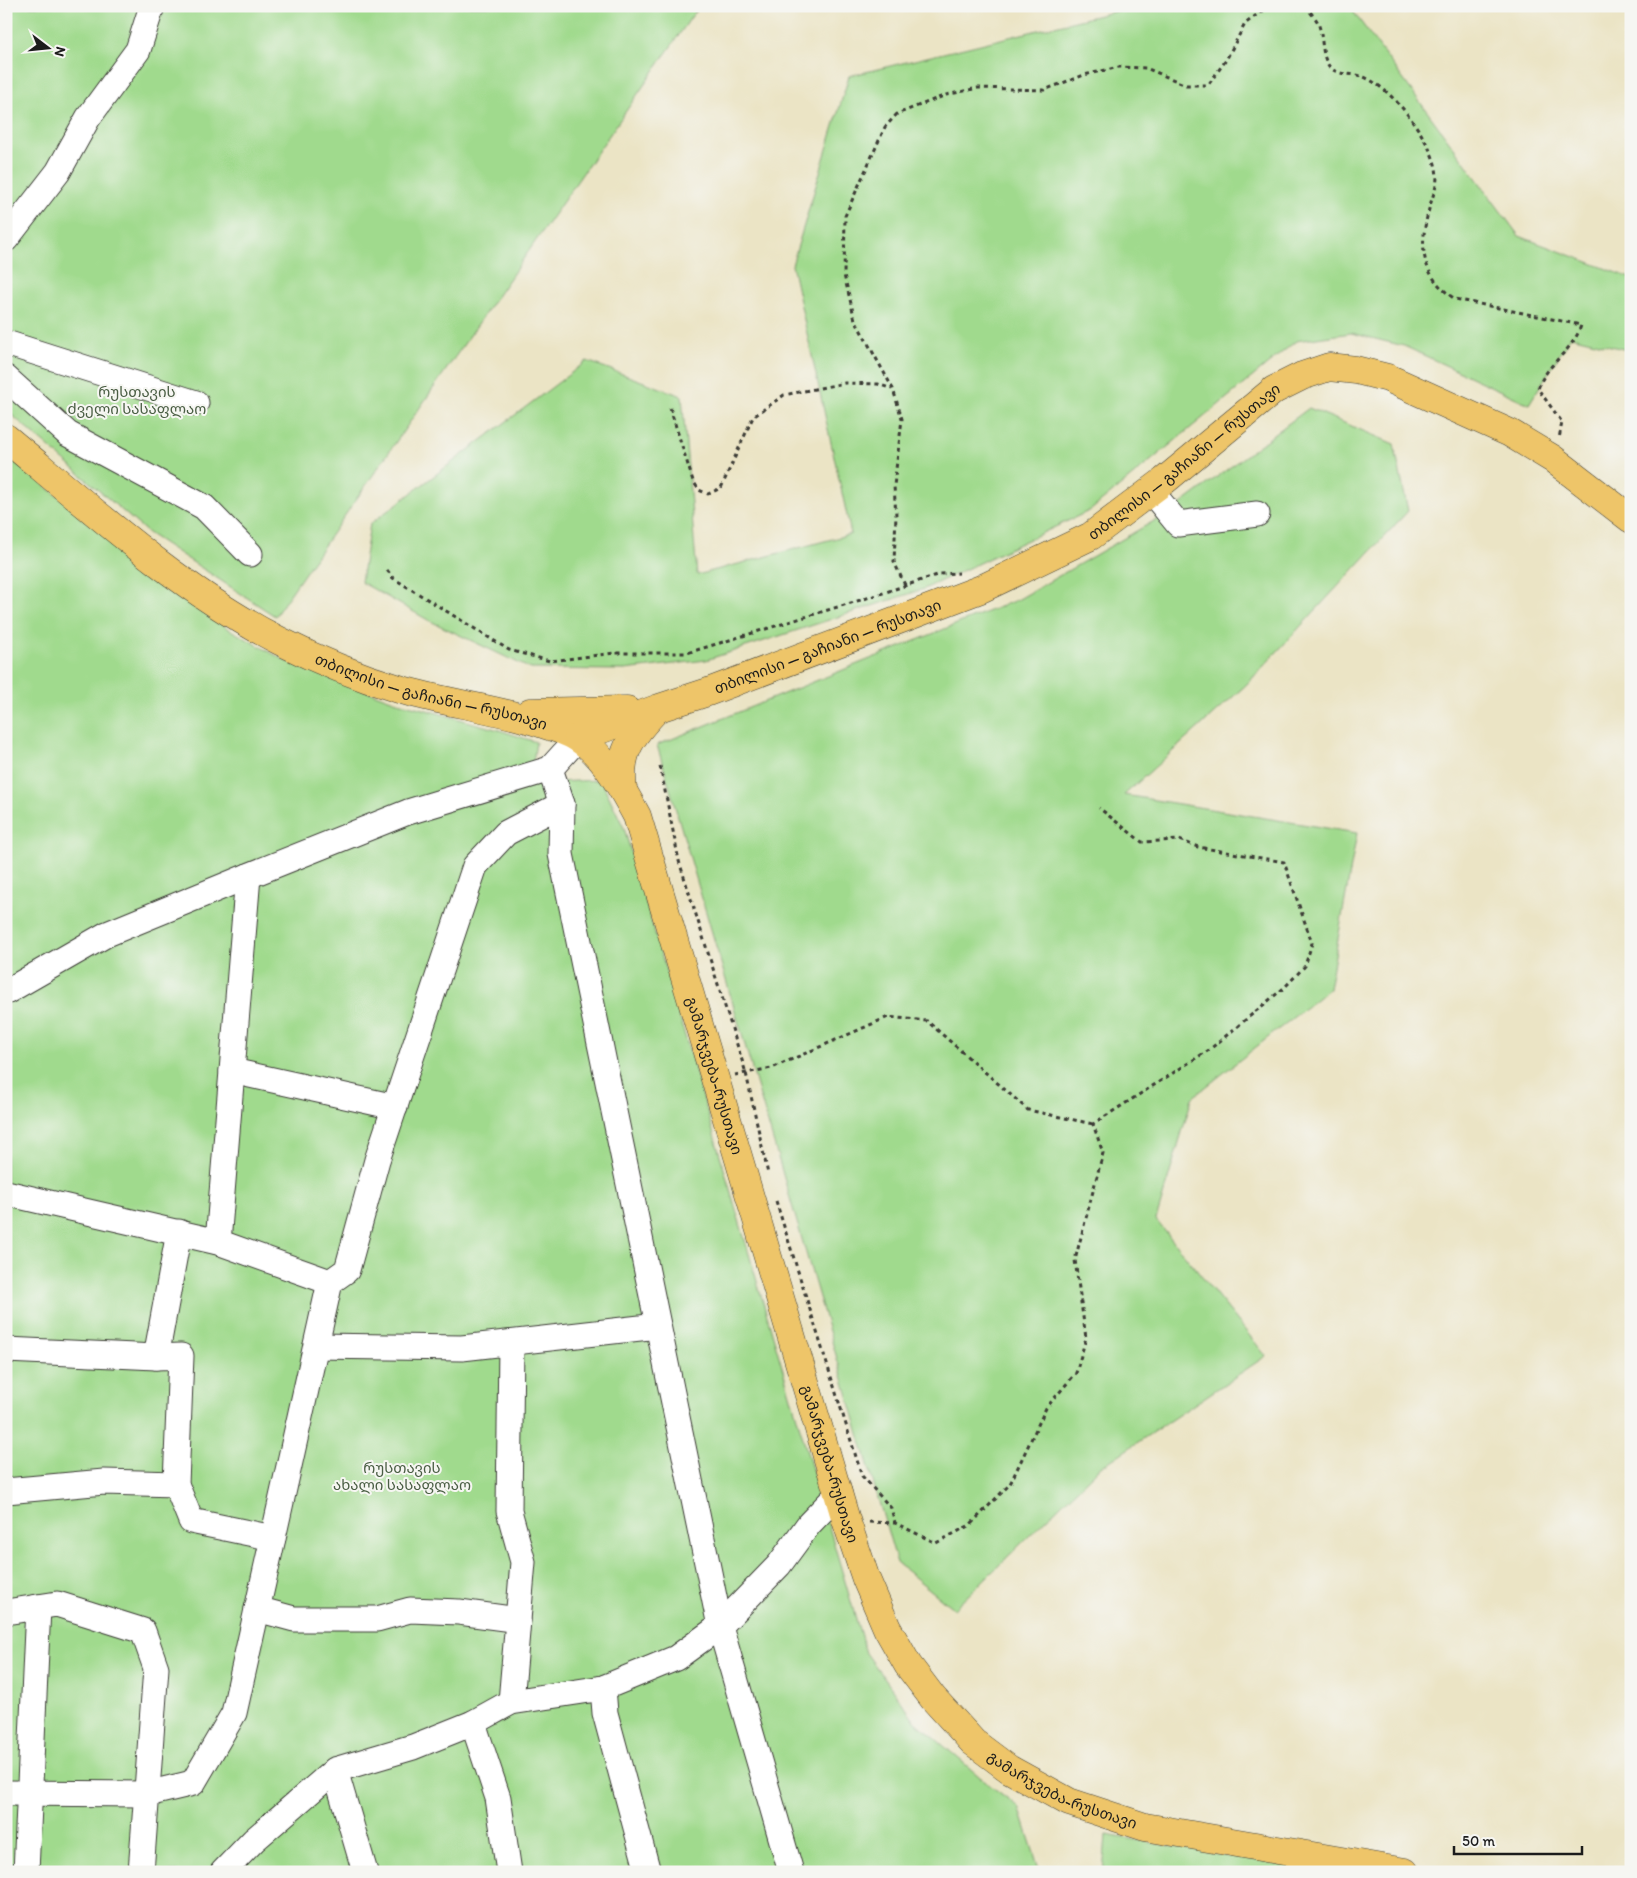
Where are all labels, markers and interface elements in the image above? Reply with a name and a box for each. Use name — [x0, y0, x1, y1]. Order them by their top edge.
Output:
north arrow — [22, 22, 72, 72]
text: N — [51, 45, 69, 58]
street label: თბილისი — გაჩიანი — რუსთავი — [1085, 379, 1283, 544]
park label: რუსთავის ძველი სასაფლაო — [68, 383, 206, 418]
street label: თბილისი — გაჩიანი — რუსთავი — [712, 596, 944, 698]
street label: თბილისი — გაჩიანი — რუსთავი — [312, 650, 550, 734]
street label: გამარჯვება-რუსთავი — [682, 995, 746, 1157]
street label: გამარჯვება-რუსთავი — [797, 1383, 862, 1545]
park label: რუსთავის ახალი სასაფლაო — [333, 1459, 471, 1494]
street label: გამარჯვება-რუსთავი — [984, 1747, 1139, 1833]
scale bar — [1454, 1823, 1582, 1855]
text: 50 m — [1462, 1832, 1495, 1850]

